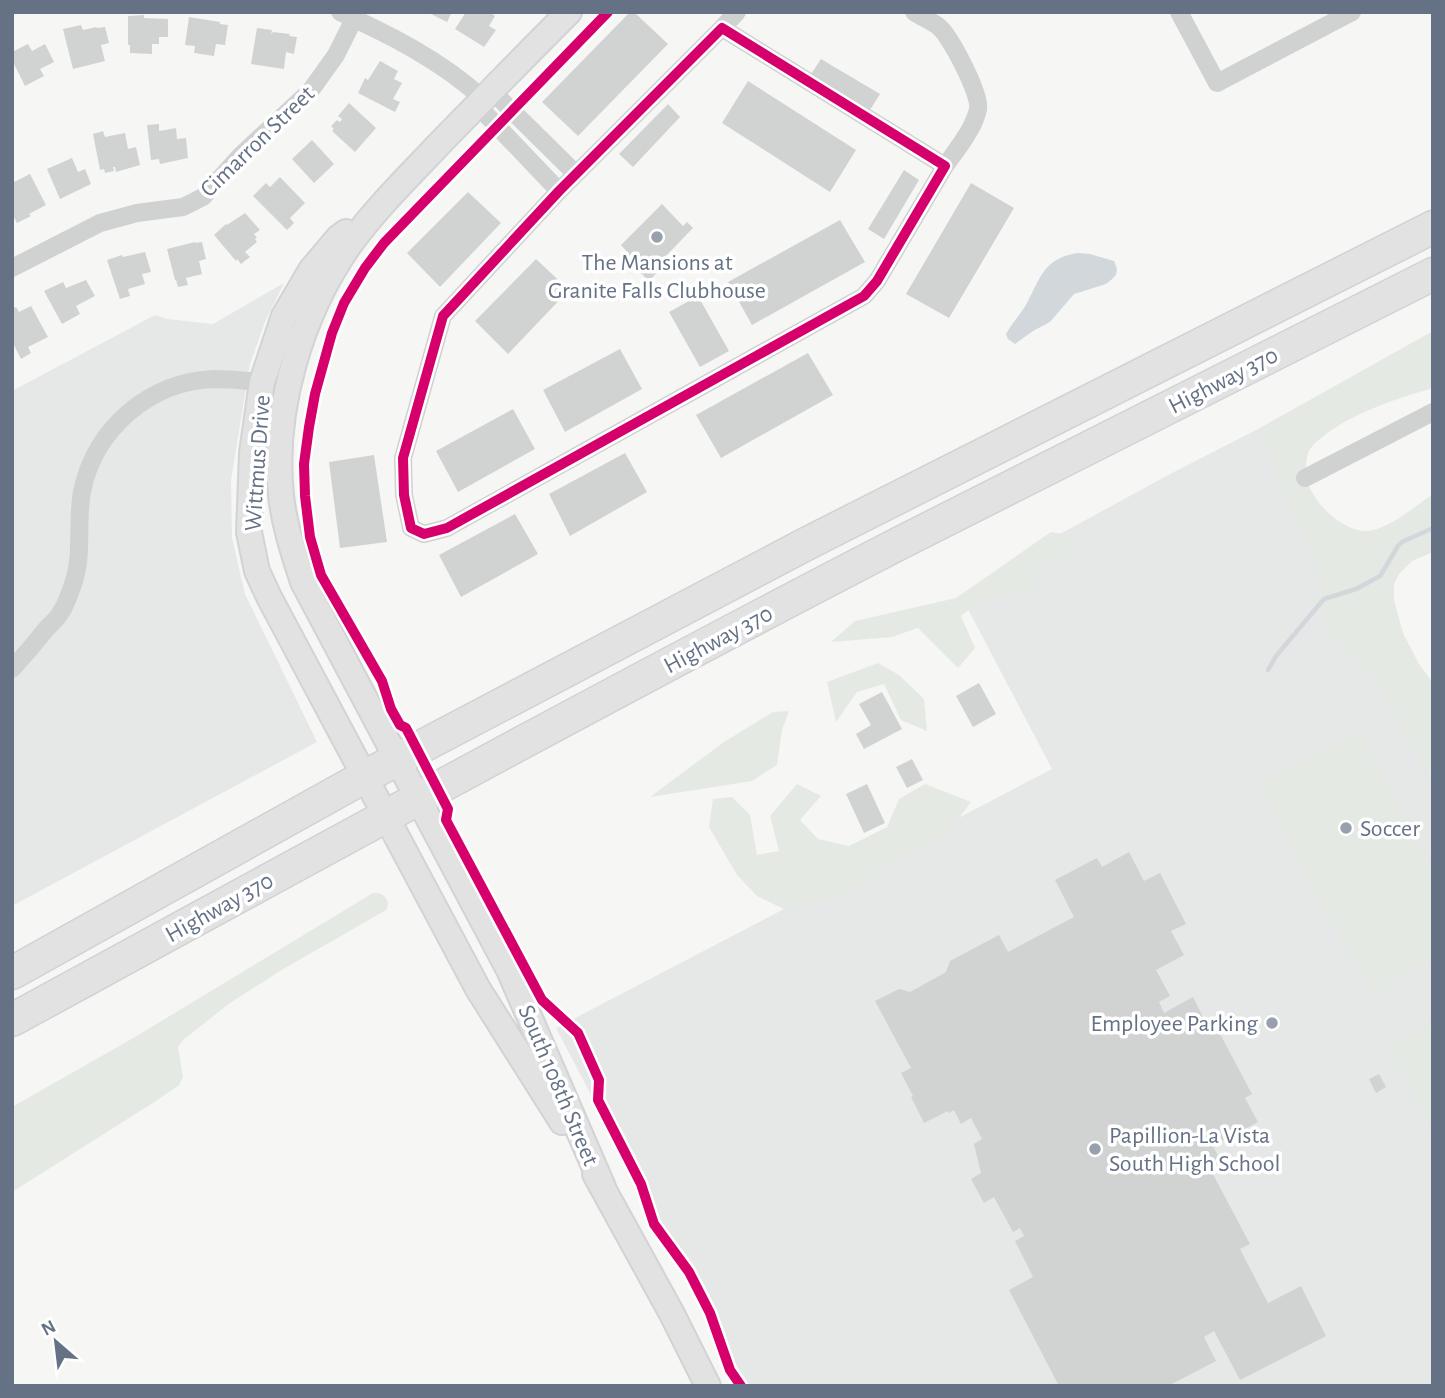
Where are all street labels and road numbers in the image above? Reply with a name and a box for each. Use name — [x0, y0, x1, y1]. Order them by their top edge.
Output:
street label: Cimarron Street — [196, 81, 320, 202]
street label: Highway 370 — [1165, 343, 1282, 419]
street label: Wittmus Drive — [241, 394, 275, 532]
street label: Highway 370 — [660, 601, 777, 678]
street label: Highway 370 — [162, 868, 277, 947]
street label: South 108th Street — [513, 1002, 603, 1169]

